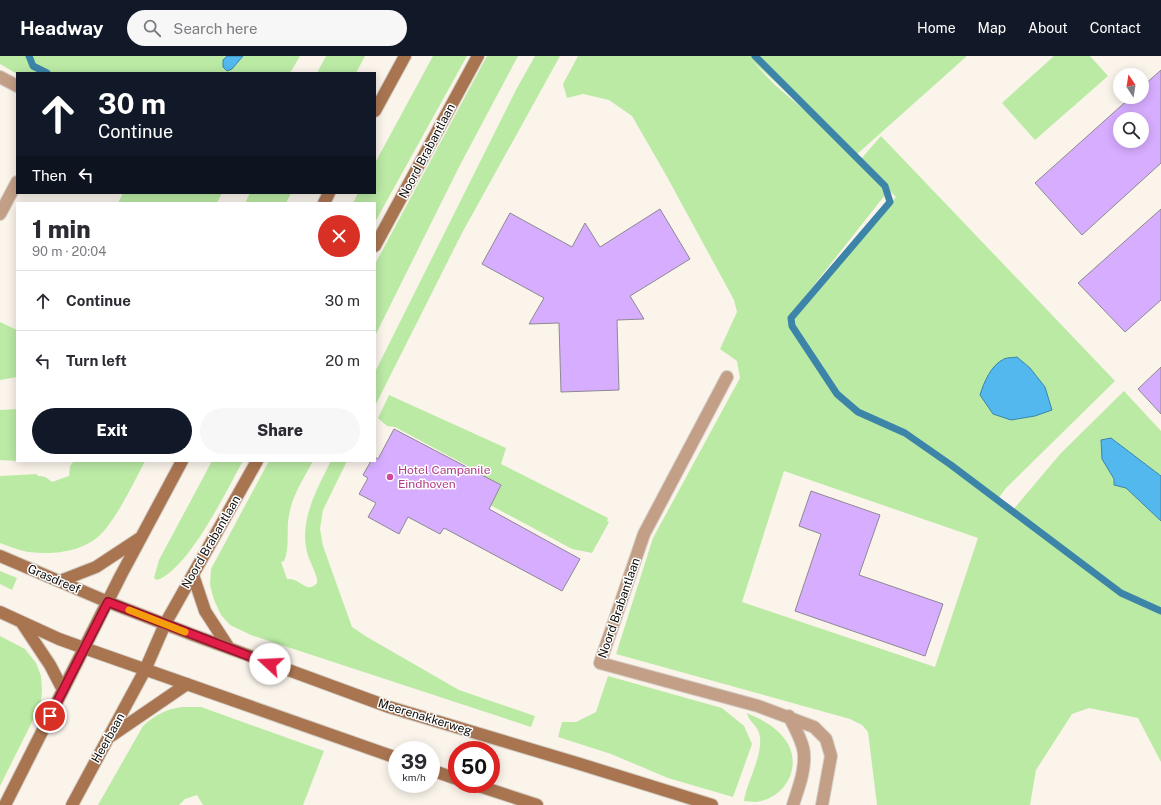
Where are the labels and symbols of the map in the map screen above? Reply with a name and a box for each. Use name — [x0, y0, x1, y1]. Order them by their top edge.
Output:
north arrow — [1113, 68, 1149, 104]
street label: Noord Brabantlaan — [396, 101, 458, 201]
place label: Hotel Campanile Eindhoven — [398, 463, 491, 491]
marker: Hotel Campanile Eindhoven — [385, 472, 395, 482]
street label: Noord Brabantlaan — [179, 493, 243, 591]
street label: Noord Brabantlaan — [595, 556, 643, 660]
street label: Grasdreef — [26, 562, 83, 596]
position arrow — [249, 643, 291, 685]
street label: Meerenakkerweg — [376, 696, 474, 738]
pin — [33, 699, 67, 733]
street label: Heerbaan — [89, 711, 127, 765]
speed limit sign: 50 — [448, 741, 500, 793]

